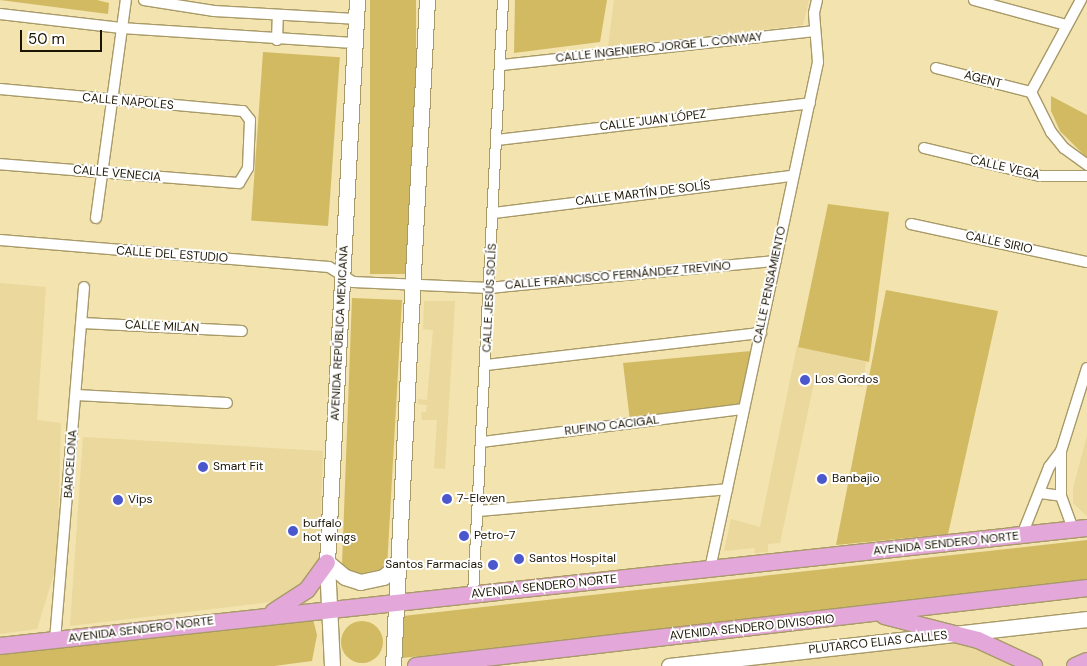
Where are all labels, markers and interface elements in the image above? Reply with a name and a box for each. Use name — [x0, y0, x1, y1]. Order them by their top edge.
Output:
scale bar — [22, 20, 105, 52]
text: 50 m — [28, 29, 65, 49]
street label: CALLE INGENIERO JORGE L. CONWAY — [555, 30, 763, 66]
street label: AGENT — [963, 68, 1003, 92]
street label: CALLE NAPOLES — [82, 91, 174, 113]
street label: CALLE JUAN LÓPEZ — [599, 107, 707, 135]
street label: CALLE VEGA — [969, 153, 1041, 183]
street label: CALLE VENECIA — [72, 163, 162, 185]
street label: CALLE MARTÍN DE SOLÍS — [575, 179, 711, 209]
street label: CALLE PENSAMIENTO — [751, 225, 789, 345]
street label: CALLE SIRIO — [964, 229, 1034, 257]
street label: CALLE JESÚS SOLÍS — [480, 243, 500, 353]
street label: CALLE DEL ESTUDIO — [116, 244, 228, 266]
street label: AVENIDA REPÚBLICA MEXICANA — [328, 245, 352, 421]
street label: CALLE FRANCISCO FERNÁNDEZ TREVIÑO — [504, 259, 732, 293]
street label: CALLE MILAN — [124, 318, 200, 336]
place label: Los Gordos — [815, 373, 878, 387]
marker: Los Gordos — [799, 374, 811, 386]
street label: RUFINO CACIGAL — [564, 413, 660, 439]
street label: BARCELONA — [61, 429, 81, 499]
place label: Smart Fit — [213, 460, 264, 474]
marker: Smart Fit — [197, 461, 209, 473]
place label: Banbajio — [832, 472, 880, 486]
marker: Banbajio — [816, 473, 828, 485]
place label: 7-Eleven — [457, 492, 505, 506]
place label: Vips — [128, 493, 152, 507]
marker: 7-Eleven — [441, 493, 453, 505]
marker: Vips — [112, 494, 124, 506]
place label: buffalo hot wings — [303, 517, 356, 545]
marker: buffalo hot wings — [287, 525, 299, 537]
place label: Petro-7 — [474, 529, 515, 543]
street label: AVENIDA SENDERO NORTE — [872, 529, 1020, 559]
marker: Petro-7 — [458, 530, 470, 542]
place label: Santos Hospital — [529, 552, 616, 566]
marker: Santos Hospital — [513, 553, 525, 565]
place label: Santos Farmacias — [385, 558, 483, 572]
marker: Santos Farmacias — [487, 559, 499, 571]
street label: AVENIDA SENDERO NORTE — [470, 572, 618, 602]
street label: AVENIDA SENDERO DIVISORIO — [669, 612, 835, 644]
street label: AVENIDA SENDERO NORTE — [67, 614, 215, 646]
street label: PLUTARCO ELIAS CALLES — [808, 629, 948, 657]

